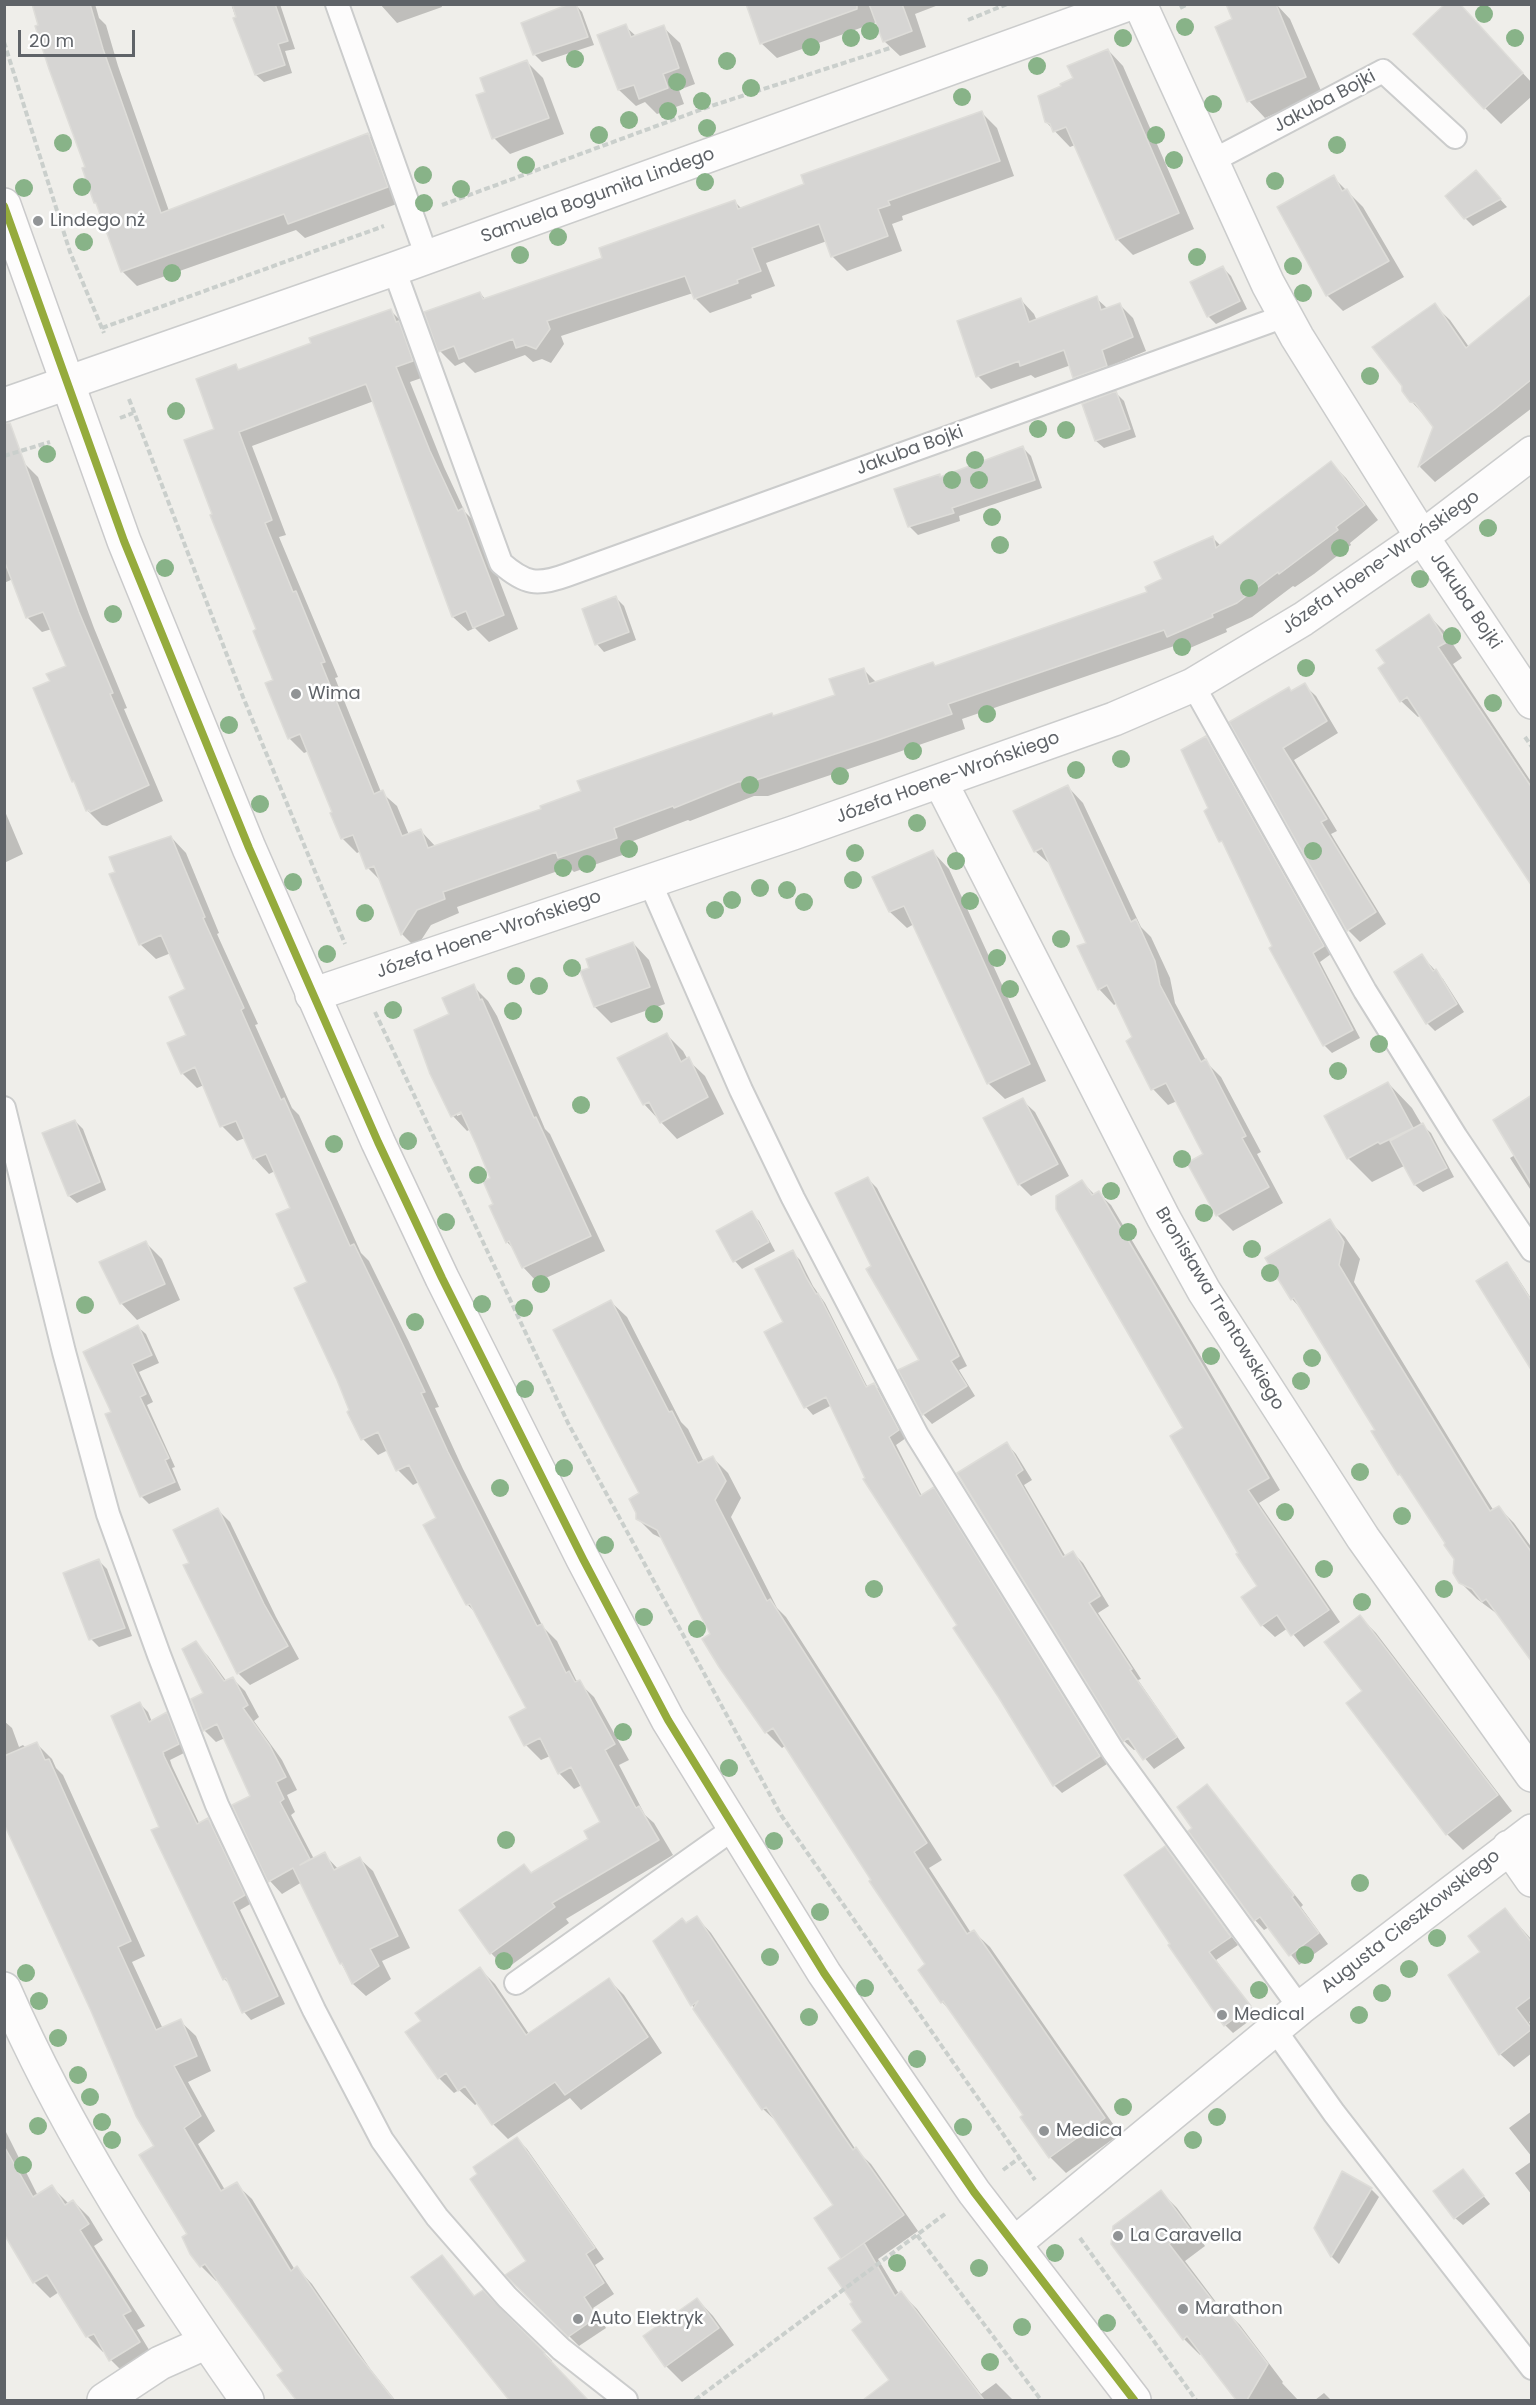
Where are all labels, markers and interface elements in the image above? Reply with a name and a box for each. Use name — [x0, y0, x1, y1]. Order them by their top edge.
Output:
scale bar — [21, 18, 138, 56]
text: 20 m — [29, 28, 74, 53]
street label: Jakuba Bojki — [1270, 66, 1380, 138]
street label: Samuela Bogumiła Lindego — [478, 144, 718, 248]
place label: Lindego nż — [50, 210, 145, 232]
marker: Lindego nż — [31, 214, 45, 228]
street label: Jakuba Bojki — [854, 422, 966, 480]
street label: Józefa Hoene-Wrońskiego — [1278, 486, 1484, 640]
street label: Jakuba Bojki — [1425, 548, 1505, 654]
place label: Wima — [308, 683, 361, 705]
marker: Wima — [289, 687, 303, 701]
street label: Józefa Hoene-Wrońskiego — [833, 727, 1063, 829]
street label: Józefa Hoene-Wrońskiego — [374, 886, 604, 984]
street label: Bronisława Trentowskiego — [1150, 1204, 1288, 1414]
street label: Augusta Cieszkowskiego — [1317, 1846, 1505, 1998]
place label: Medical — [1234, 2004, 1305, 2026]
marker: Medical — [1215, 2008, 1229, 2022]
place label: Medica — [1056, 2120, 1122, 2142]
marker: Medica — [1037, 2124, 1051, 2138]
place label: La Caravella — [1130, 2225, 1242, 2247]
marker: La Caravella — [1111, 2229, 1125, 2243]
place label: Marathon — [1195, 2298, 1283, 2320]
marker: Marathon — [1176, 2302, 1190, 2316]
place label: Auto Elektryk — [590, 2308, 703, 2330]
marker: Auto Elektryk — [571, 2312, 585, 2326]

